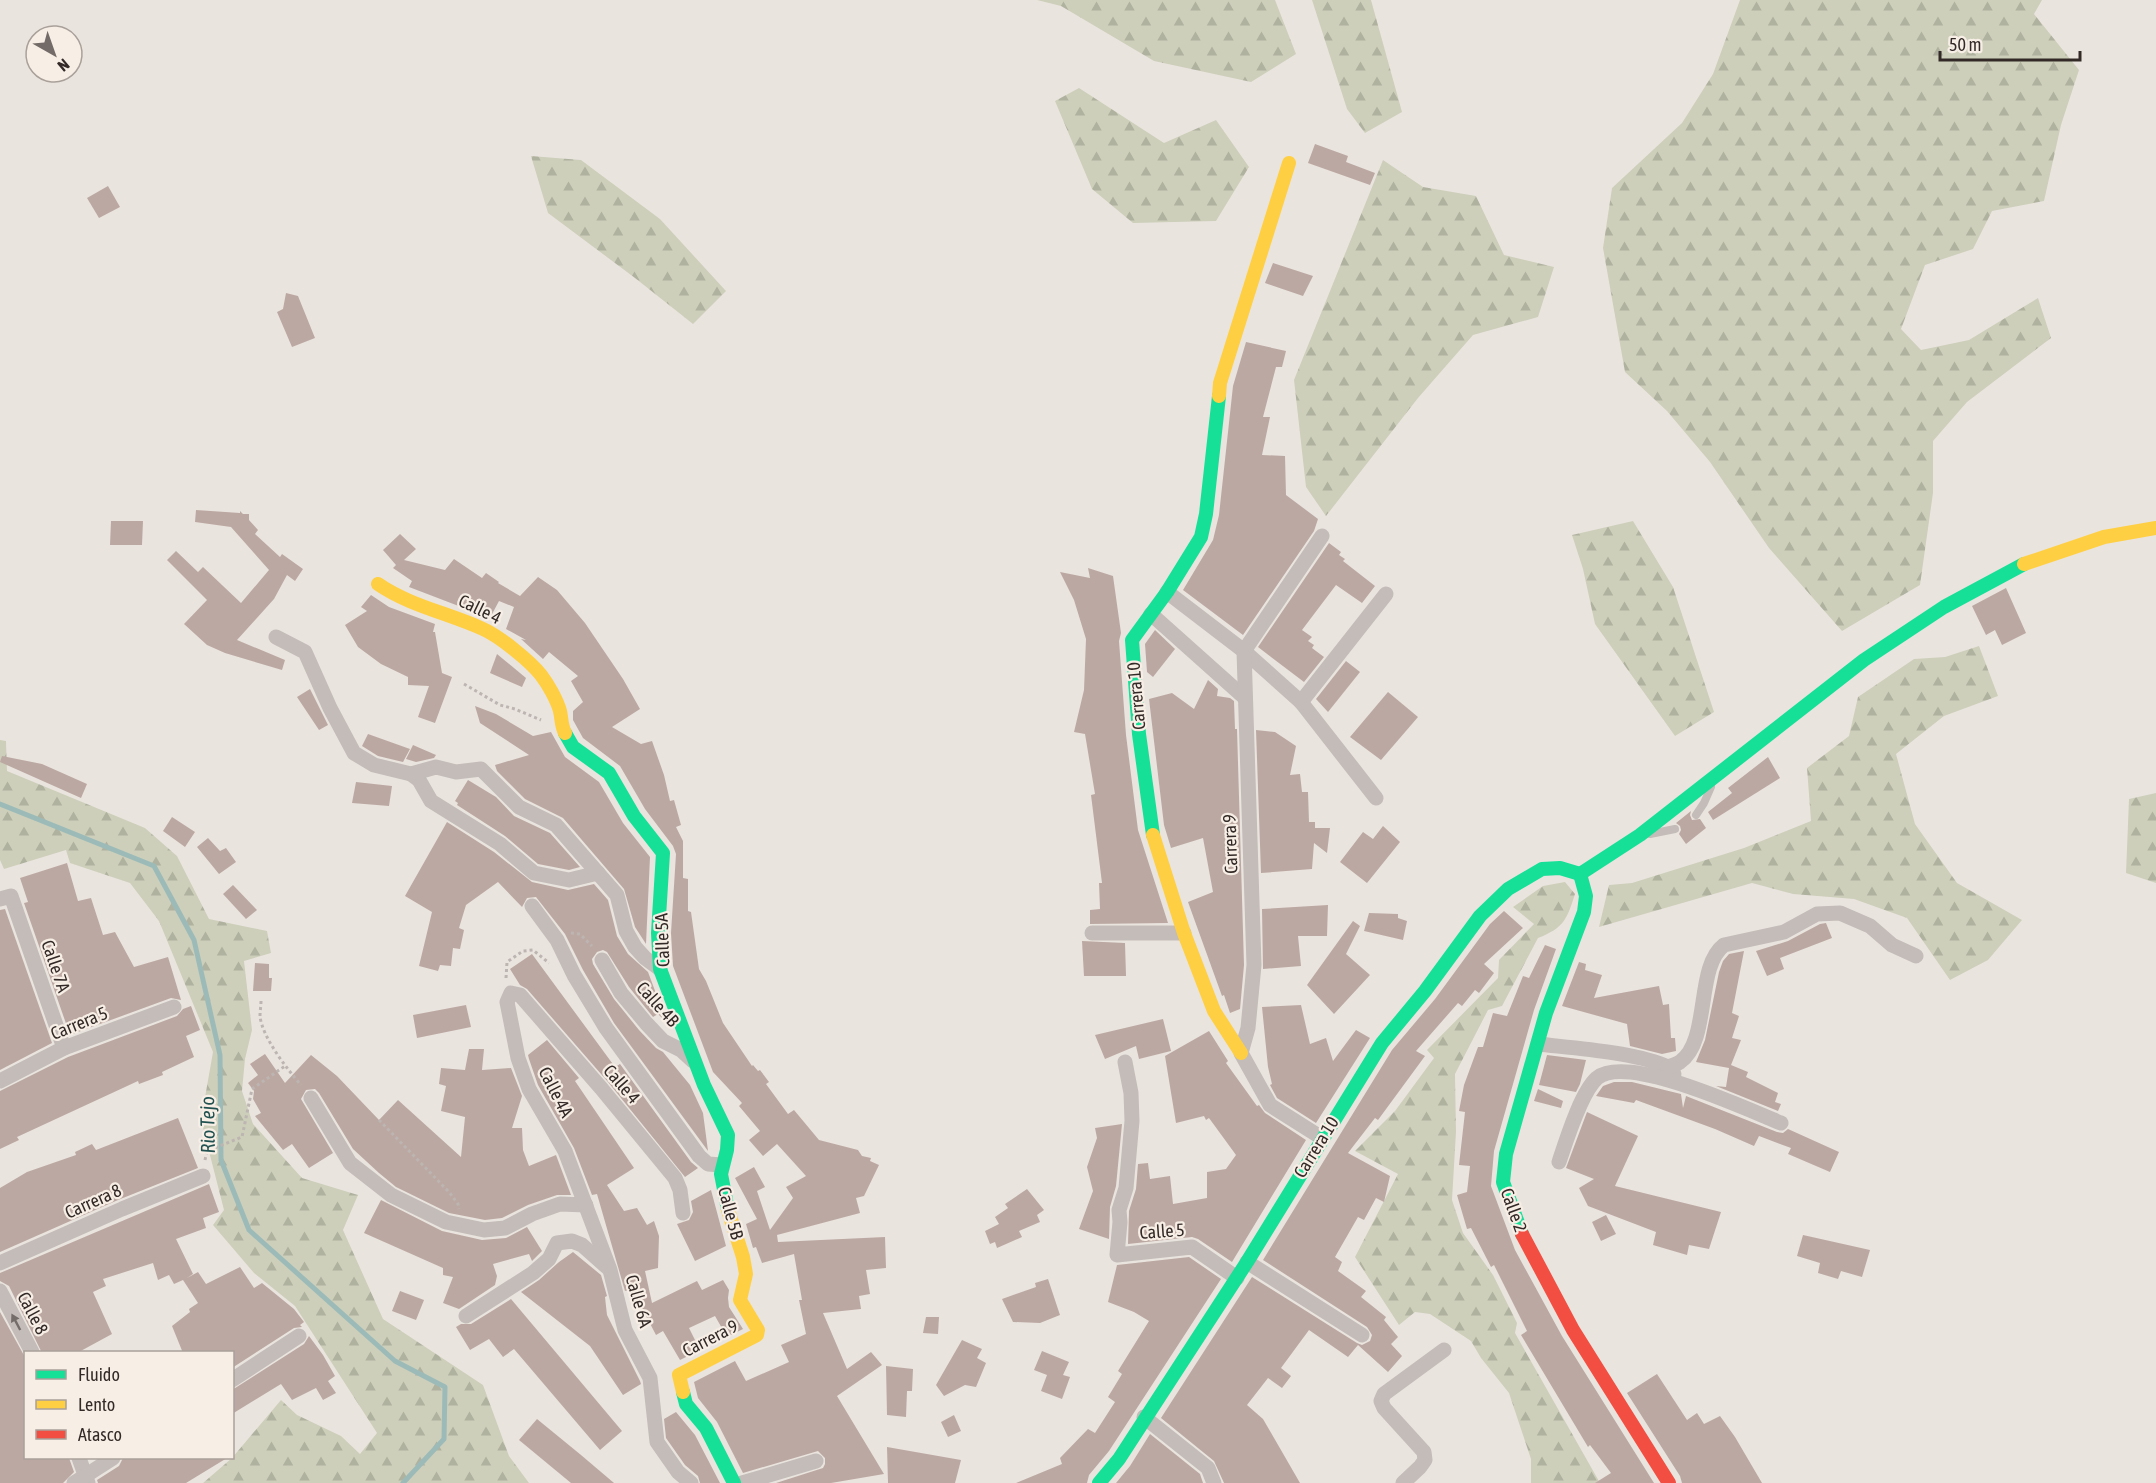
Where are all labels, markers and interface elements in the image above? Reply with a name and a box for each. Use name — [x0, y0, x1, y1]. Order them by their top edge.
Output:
north arrow — [24, 24, 84, 84]
scale bar — [1940, 24, 2080, 62]
text: 50 m — [1949, 34, 1981, 55]
text: N — [54, 56, 73, 75]
street label: Calle 4 — [455, 590, 505, 628]
street label: Carrera 10 — [1123, 661, 1149, 731]
street label: Carrera 9 — [1218, 814, 1242, 874]
street label: Calle 5A — [651, 913, 673, 967]
street label: Calle 7A — [37, 937, 75, 995]
street label: Calle 4B — [632, 977, 684, 1031]
street label: Carrera 5 — [47, 1002, 111, 1044]
street label: Calle 4 — [599, 1060, 645, 1108]
street label: Calle 4A — [534, 1063, 578, 1121]
water label: Rio Tejo — [195, 1096, 219, 1154]
street label: Carrera 10 — [1289, 1113, 1343, 1181]
street label: Carrera 8 — [62, 1179, 124, 1223]
street label: Calle 5B — [714, 1184, 748, 1242]
street label: Calle 2 — [1496, 1185, 1532, 1235]
street label: Calle 5 — [1139, 1219, 1185, 1243]
street label: Calle 6A — [621, 1272, 657, 1330]
street label: Calle 8 — [13, 1288, 53, 1338]
one-way arrow — [11, 1313, 21, 1330]
street label: Carrera 9 — [679, 1315, 741, 1361]
legend — [24, 1351, 234, 1459]
text: Fluido — [78, 1364, 120, 1385]
text: Lento — [78, 1394, 115, 1415]
text: Atasco — [78, 1424, 122, 1445]

